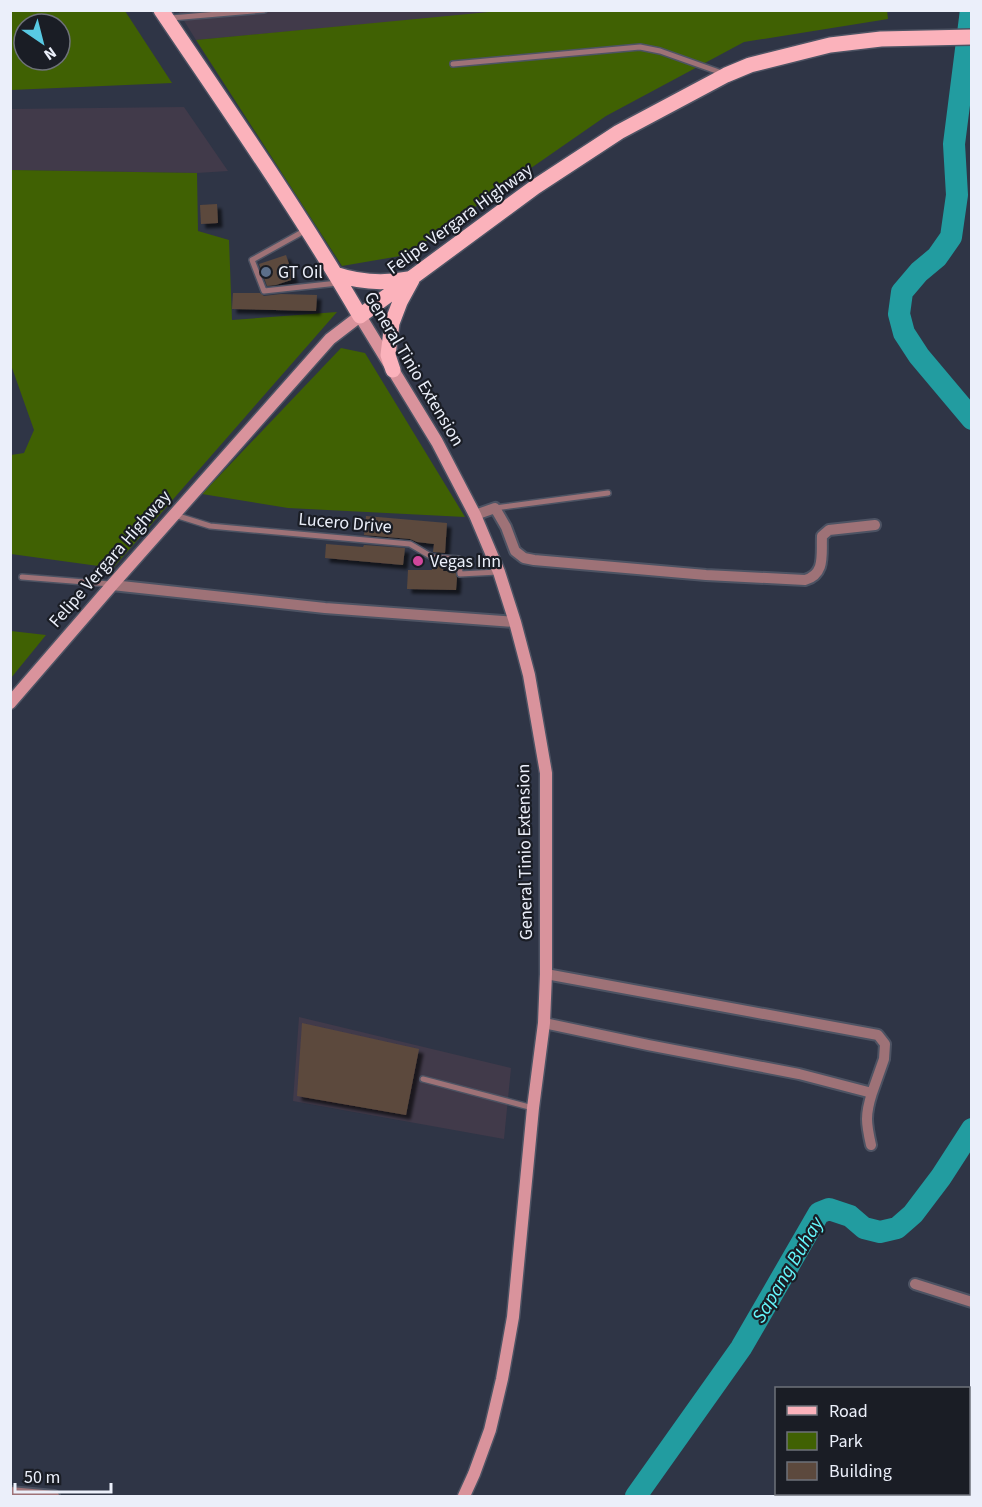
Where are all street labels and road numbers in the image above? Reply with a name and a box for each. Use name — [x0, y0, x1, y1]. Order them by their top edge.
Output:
street label: Felipe Vergara Highway — [382, 157, 539, 280]
street label: General Tinio Extension — [358, 287, 470, 451]
street label: Felipe Vergara Highway — [43, 484, 177, 633]
street label: Lucero Drive — [297, 506, 393, 540]
street label: General Tinio Extension — [511, 764, 539, 940]

